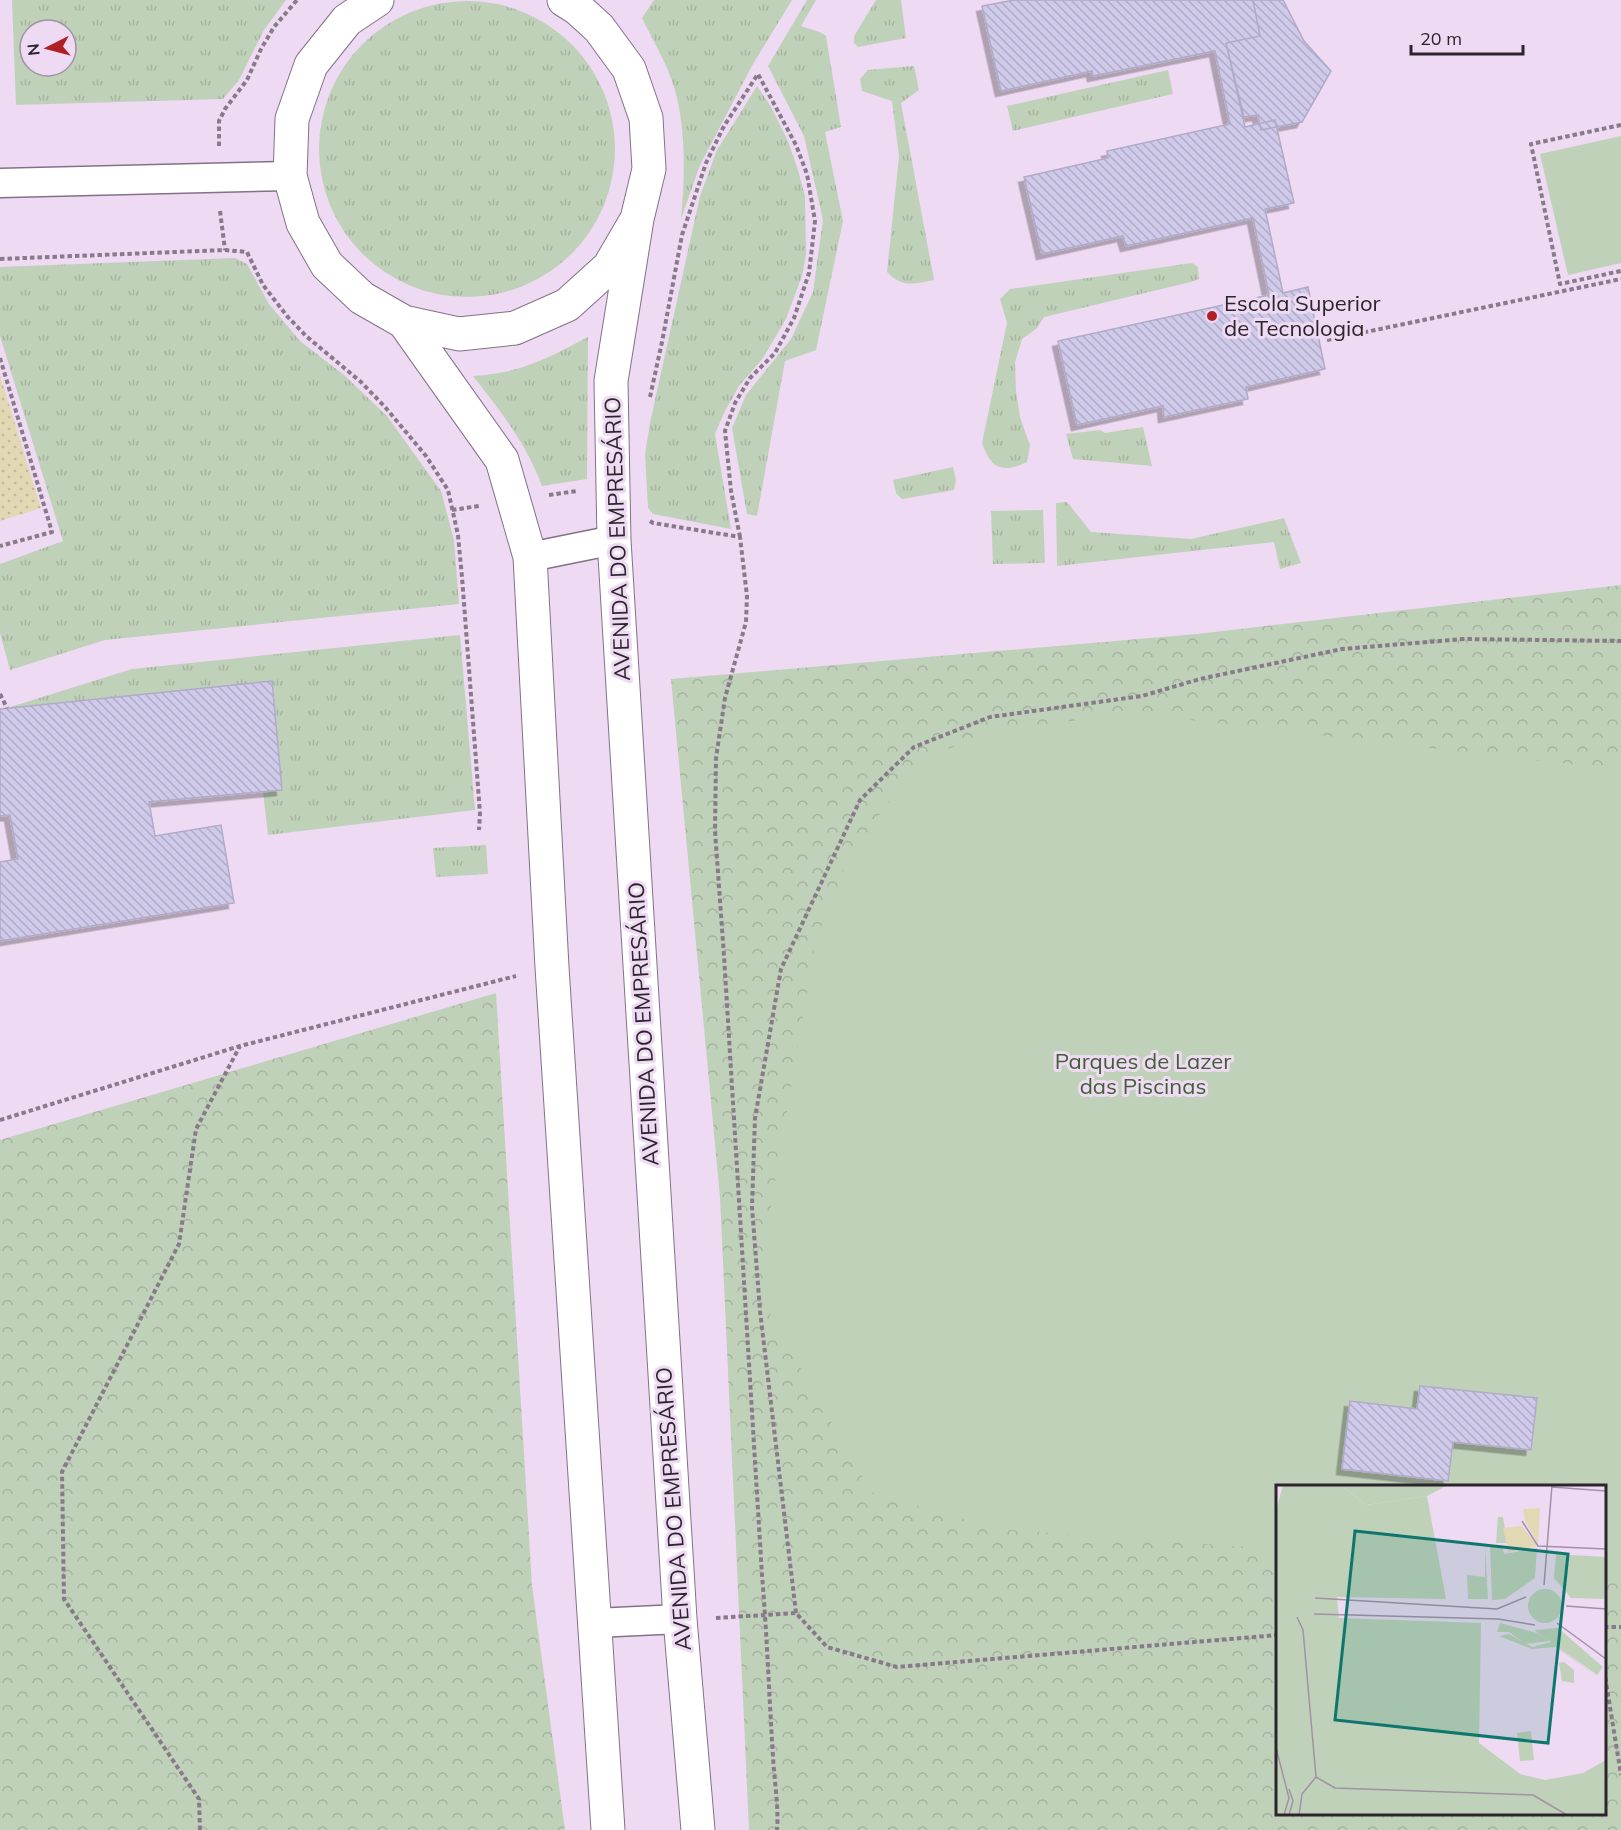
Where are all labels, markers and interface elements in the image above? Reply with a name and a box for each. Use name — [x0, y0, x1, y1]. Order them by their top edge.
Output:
north arrow — [18, 18, 78, 78]
scale bar — [1411, 18, 1524, 56]
text: 20 m — [1420, 27, 1462, 50]
text: N — [23, 43, 44, 57]
place label: Escola Superior de Tecnologia — [1224, 289, 1380, 342]
marker: Escola Superior de Tecnologia — [1205, 309, 1219, 323]
street label: AVENIDA DO EMPRESÁRIO — [598, 396, 636, 682]
street label: AVENIDA DO EMPRESÁRIO — [622, 881, 664, 1167]
park label: Parques de Lazer das Piscinas — [1055, 1047, 1231, 1100]
street label: AVENIDA DO EMPRESÁRIO — [649, 1366, 697, 1652]
inset map — [1276, 1485, 1606, 1815]

